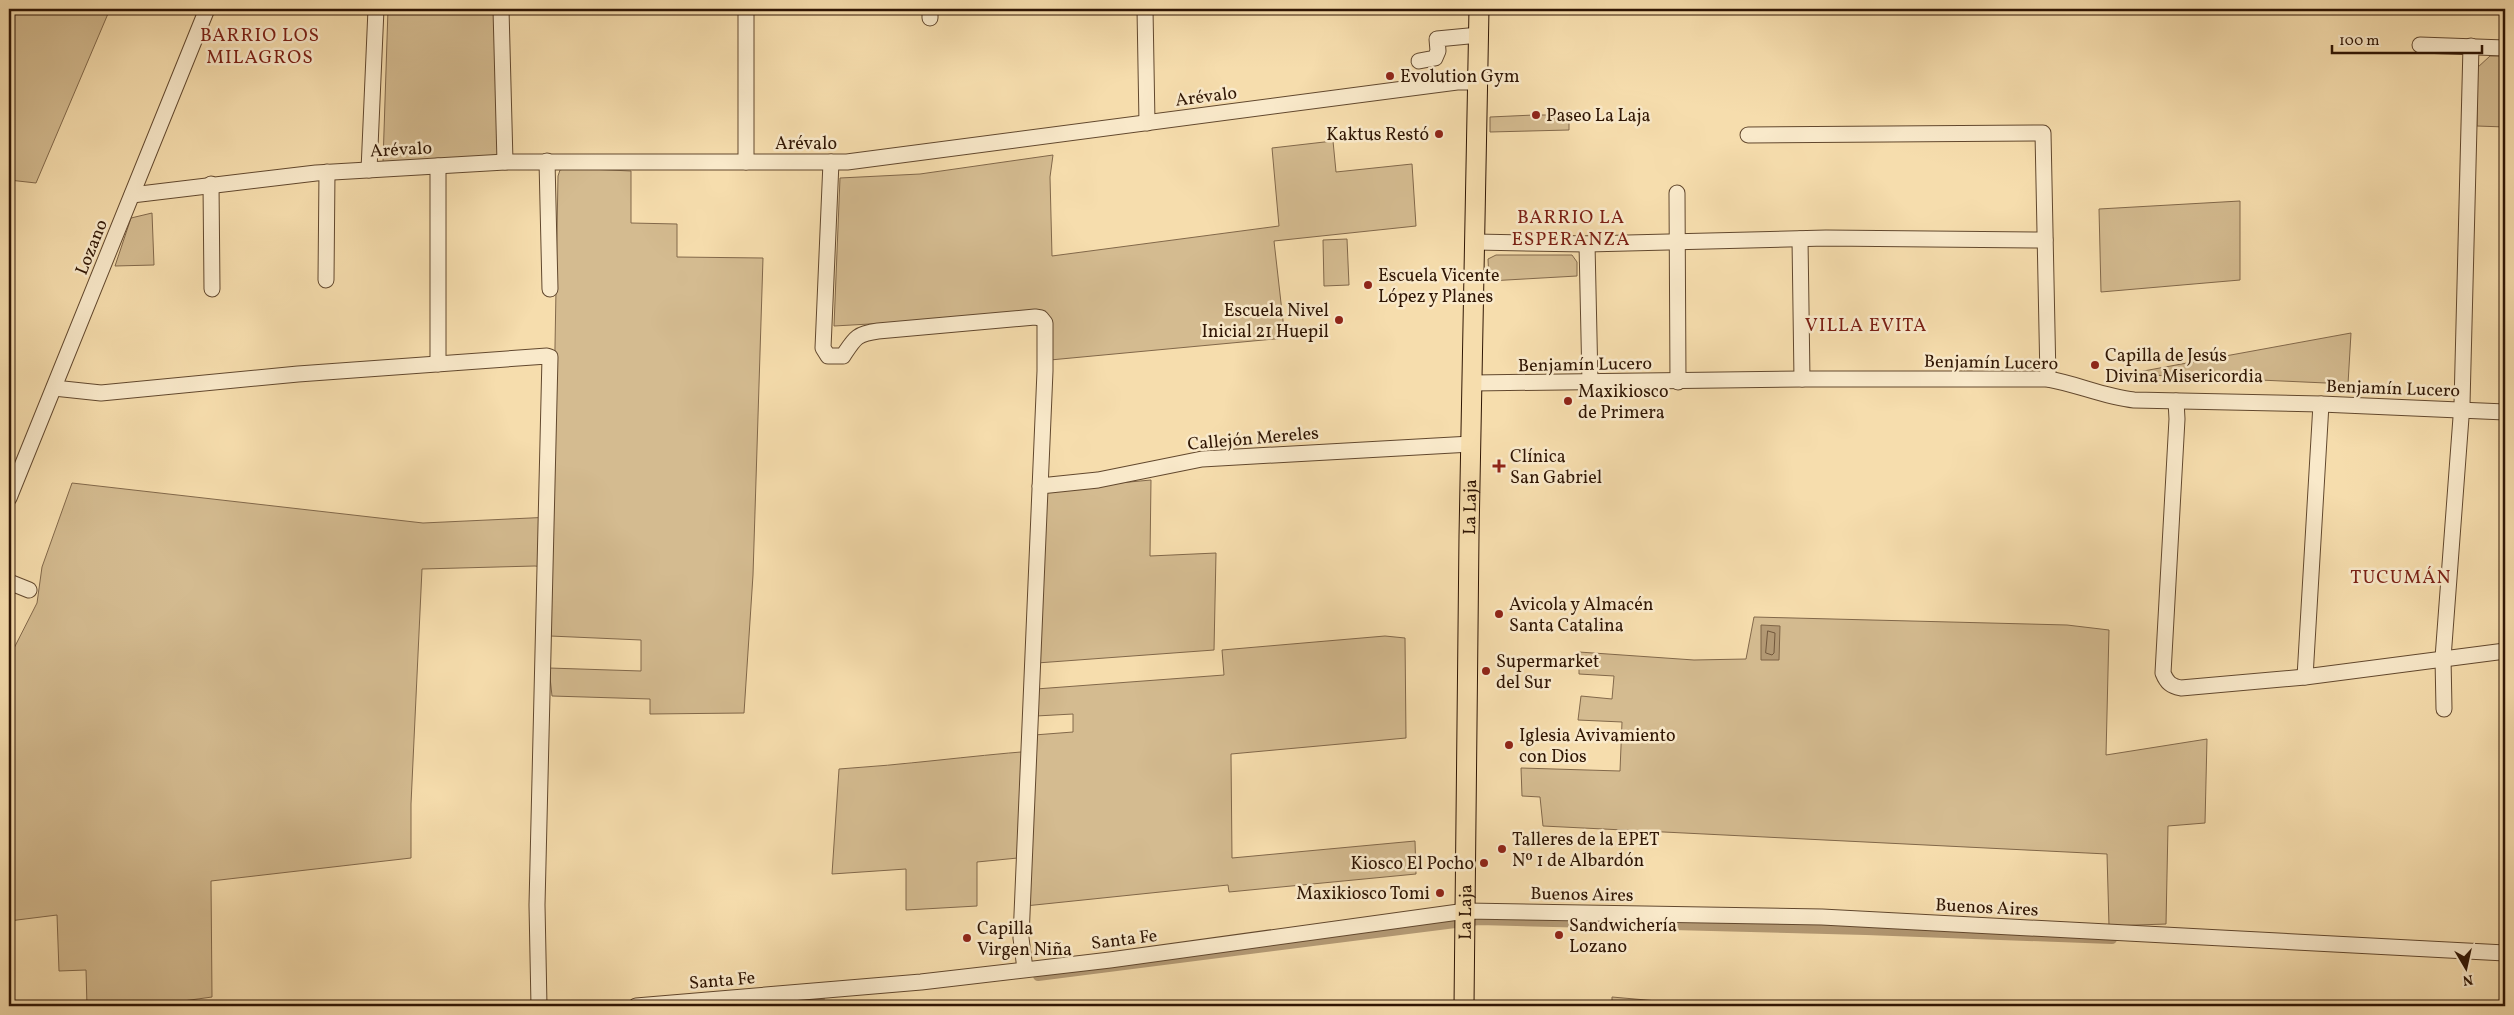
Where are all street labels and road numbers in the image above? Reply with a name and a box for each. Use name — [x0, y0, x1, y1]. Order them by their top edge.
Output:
street label: Arévalo — [1174, 81, 1238, 114]
street label: Arévalo — [775, 132, 837, 157]
street label: Arévalo — [369, 136, 433, 165]
street label: Lozano — [70, 216, 115, 279]
street label: Benjamín Lucero — [1924, 350, 2058, 377]
street label: Benjamín Lucero — [1518, 352, 1652, 379]
street label: Benjamín Lucero — [2325, 375, 2460, 404]
street label: Callejón Mereles — [1186, 421, 1320, 458]
street label: La Laja — [1458, 479, 1484, 535]
street label: Buenos Aires — [1530, 882, 1634, 909]
street label: La Laja — [1454, 884, 1479, 940]
street label: Buenos Aires — [1935, 893, 2039, 924]
street label: Santa Fe — [1090, 924, 1159, 957]
street label: Santa Fe — [688, 966, 756, 997]

